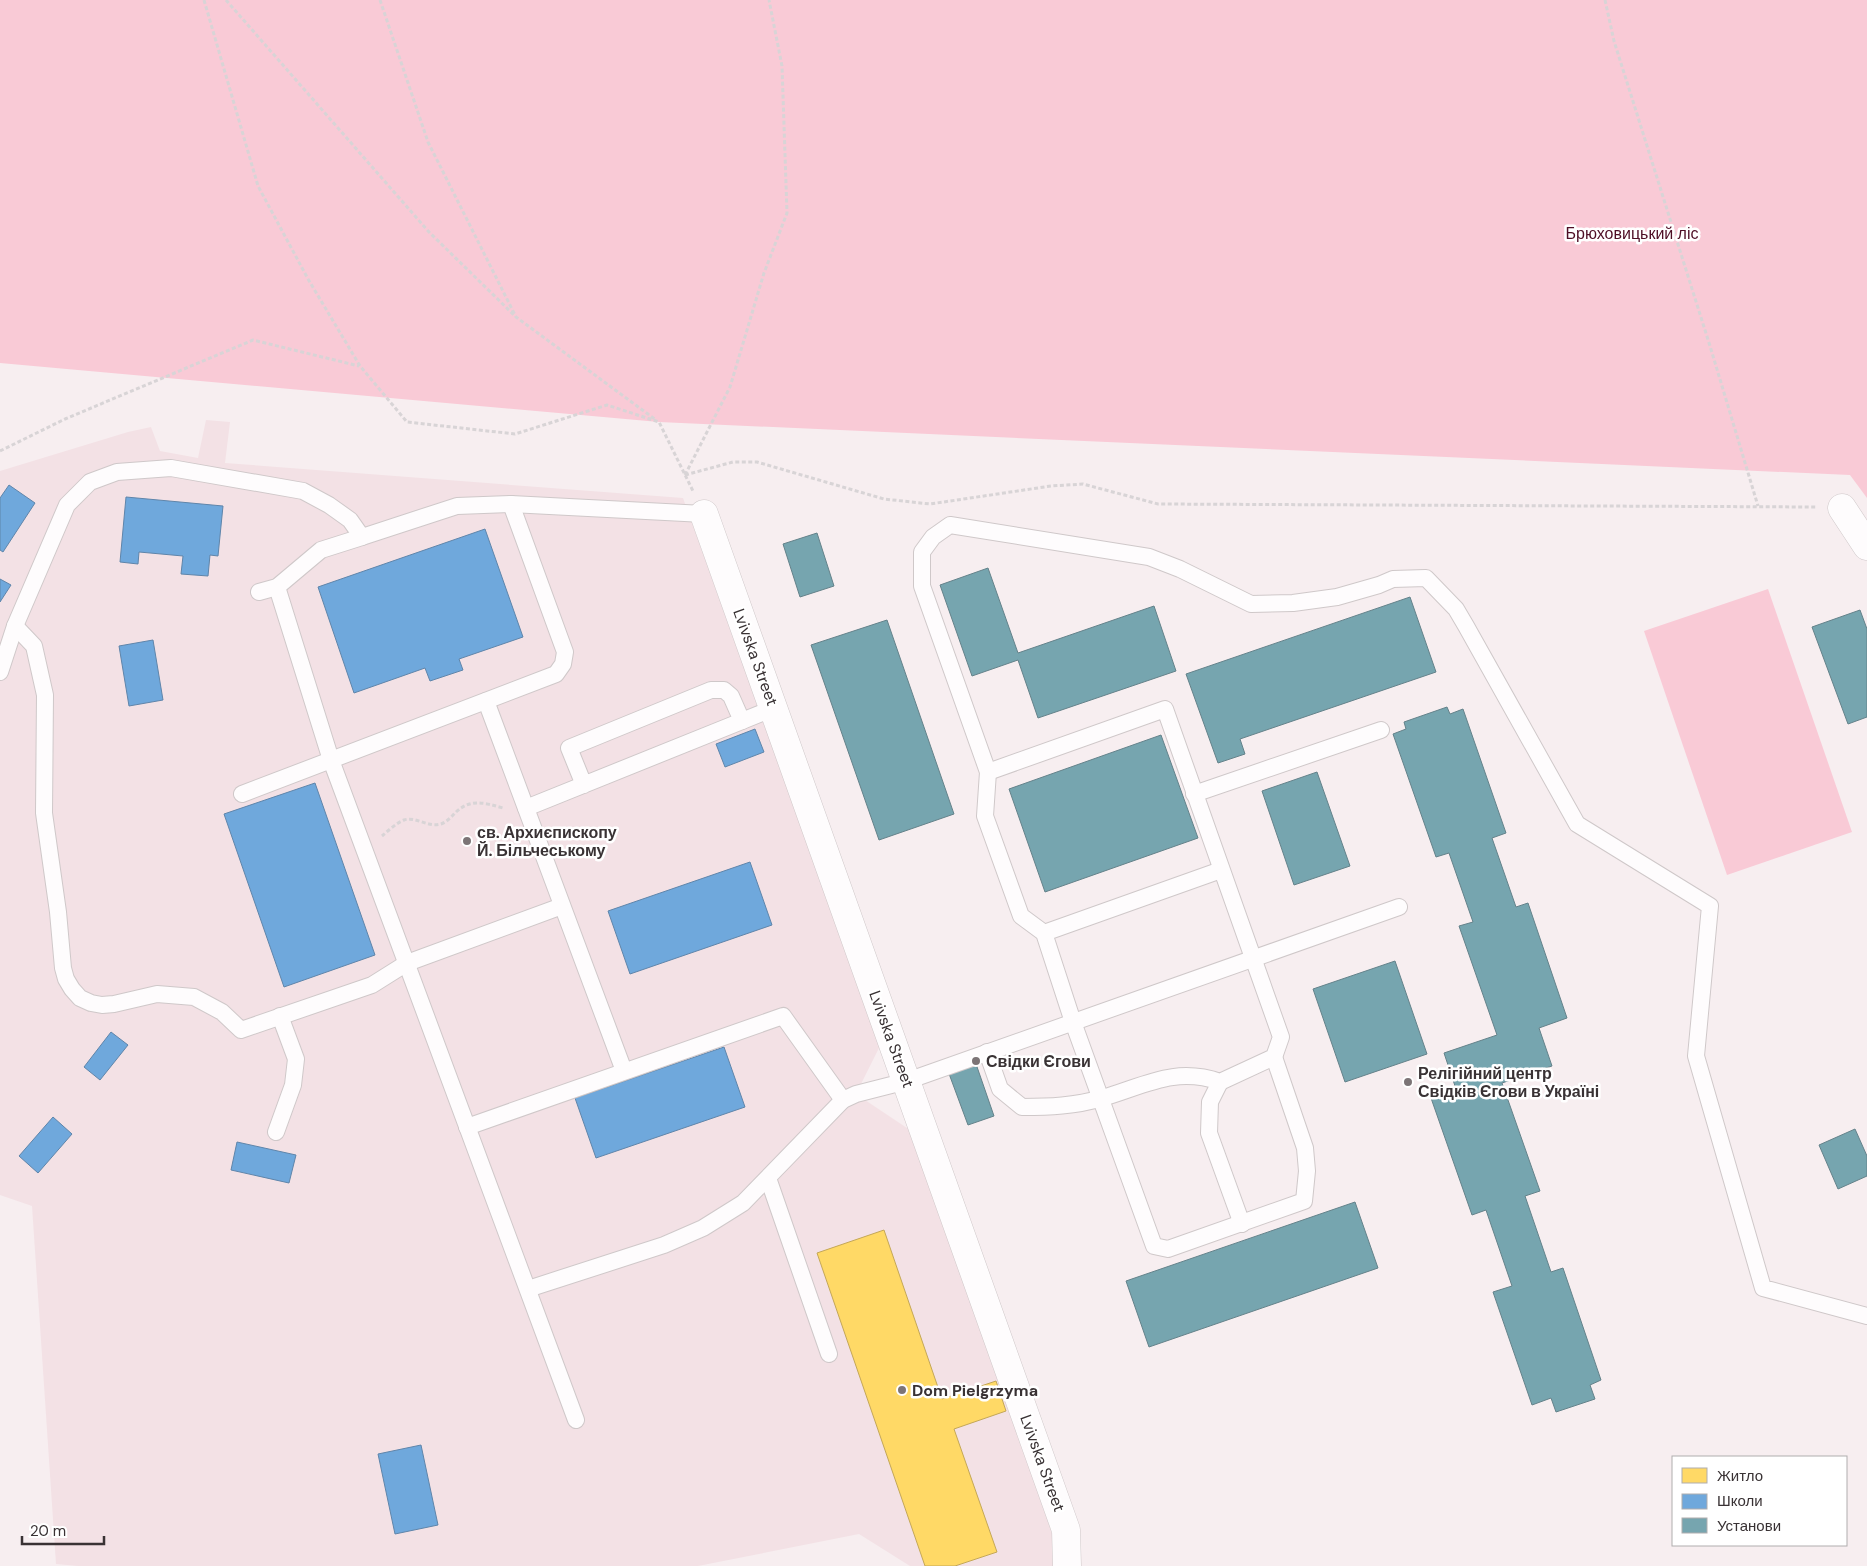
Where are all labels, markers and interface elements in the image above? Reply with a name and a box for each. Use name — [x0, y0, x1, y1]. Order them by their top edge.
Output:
park label: Брюховицький ліс — [1566, 223, 1698, 244]
street label: Lvivska Street — [728, 606, 783, 709]
place label: св. Архиєпископу Й. Більчеському — [477, 822, 617, 861]
marker: св. Архиєпископу Й. Більчеському — [461, 835, 473, 847]
street label: Lvivska Street — [864, 988, 919, 1091]
place label: Свідки Єгови — [986, 1051, 1091, 1072]
marker: Свідки Єгови — [970, 1055, 982, 1067]
place label: Релігійний центр Свідків Єгови в Україні — [1418, 1063, 1599, 1102]
marker: Релігійний центр Свідків Єгови в Україні — [1402, 1076, 1414, 1088]
place label: Dom Pielgrzyma — [912, 1380, 1038, 1401]
marker: Dom Pielgrzyma — [896, 1384, 908, 1396]
street label: Lvivska Street — [1015, 1412, 1070, 1515]
legend — [1672, 1456, 1847, 1546]
text: Житло — [1717, 1466, 1763, 1486]
text: Школи — [1717, 1491, 1763, 1511]
scale bar — [22, 1514, 105, 1546]
text: Установи — [1717, 1516, 1781, 1536]
text: 20 m — [30, 1521, 66, 1541]

